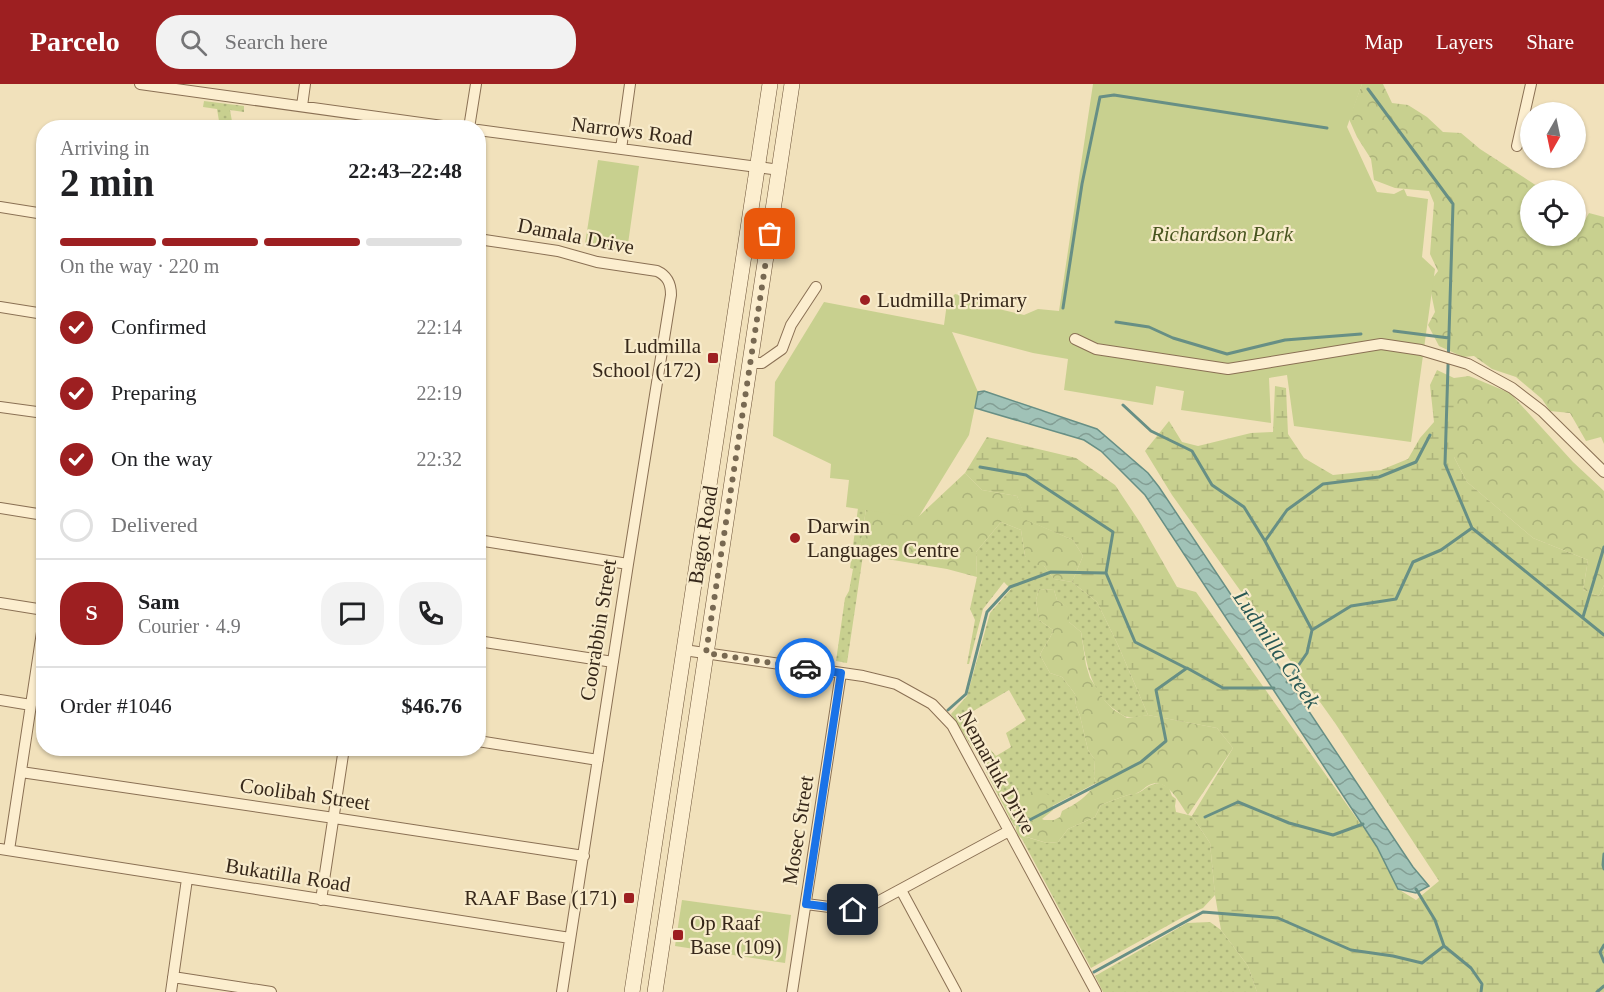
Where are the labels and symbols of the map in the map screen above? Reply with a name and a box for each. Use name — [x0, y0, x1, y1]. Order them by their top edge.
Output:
north arrow — [1520, 102, 1586, 168]
street label: Narrows Road — [570, 112, 694, 150]
pin — [744, 208, 795, 259]
street label: Damala Drive — [516, 213, 636, 259]
park label: Richardson Park — [1150, 222, 1294, 246]
place label: Ludmilla Primary — [877, 288, 1027, 312]
marker: Ludmilla Primary — [858, 293, 872, 307]
place label: Ludmilla School (172) — [592, 334, 702, 382]
marker: Ludmilla School (172) — [706, 351, 720, 365]
street label: Bagot Road — [683, 483, 723, 586]
place label: Darwin Languages Centre — [807, 514, 959, 562]
marker: Darwin Languages Centre — [788, 531, 802, 545]
street label: Coorabbin Street — [575, 557, 621, 702]
water label: Ludmilla Creek — [1228, 585, 1326, 714]
courier — [775, 638, 835, 698]
street label: Nemarluk Drive — [953, 706, 1041, 838]
street label: Coolibah Street — [238, 773, 372, 815]
street label: Mosec Street — [778, 774, 818, 886]
street label: Bukatilla Road — [224, 853, 353, 897]
pin — [827, 884, 878, 935]
place label: RAAF Base (171) — [464, 886, 617, 910]
marker: RAAF Base (171) — [622, 891, 636, 905]
place label: Op Raaf Base (109) — [690, 911, 782, 959]
marker: Op Raaf Base (109) — [671, 928, 685, 942]

